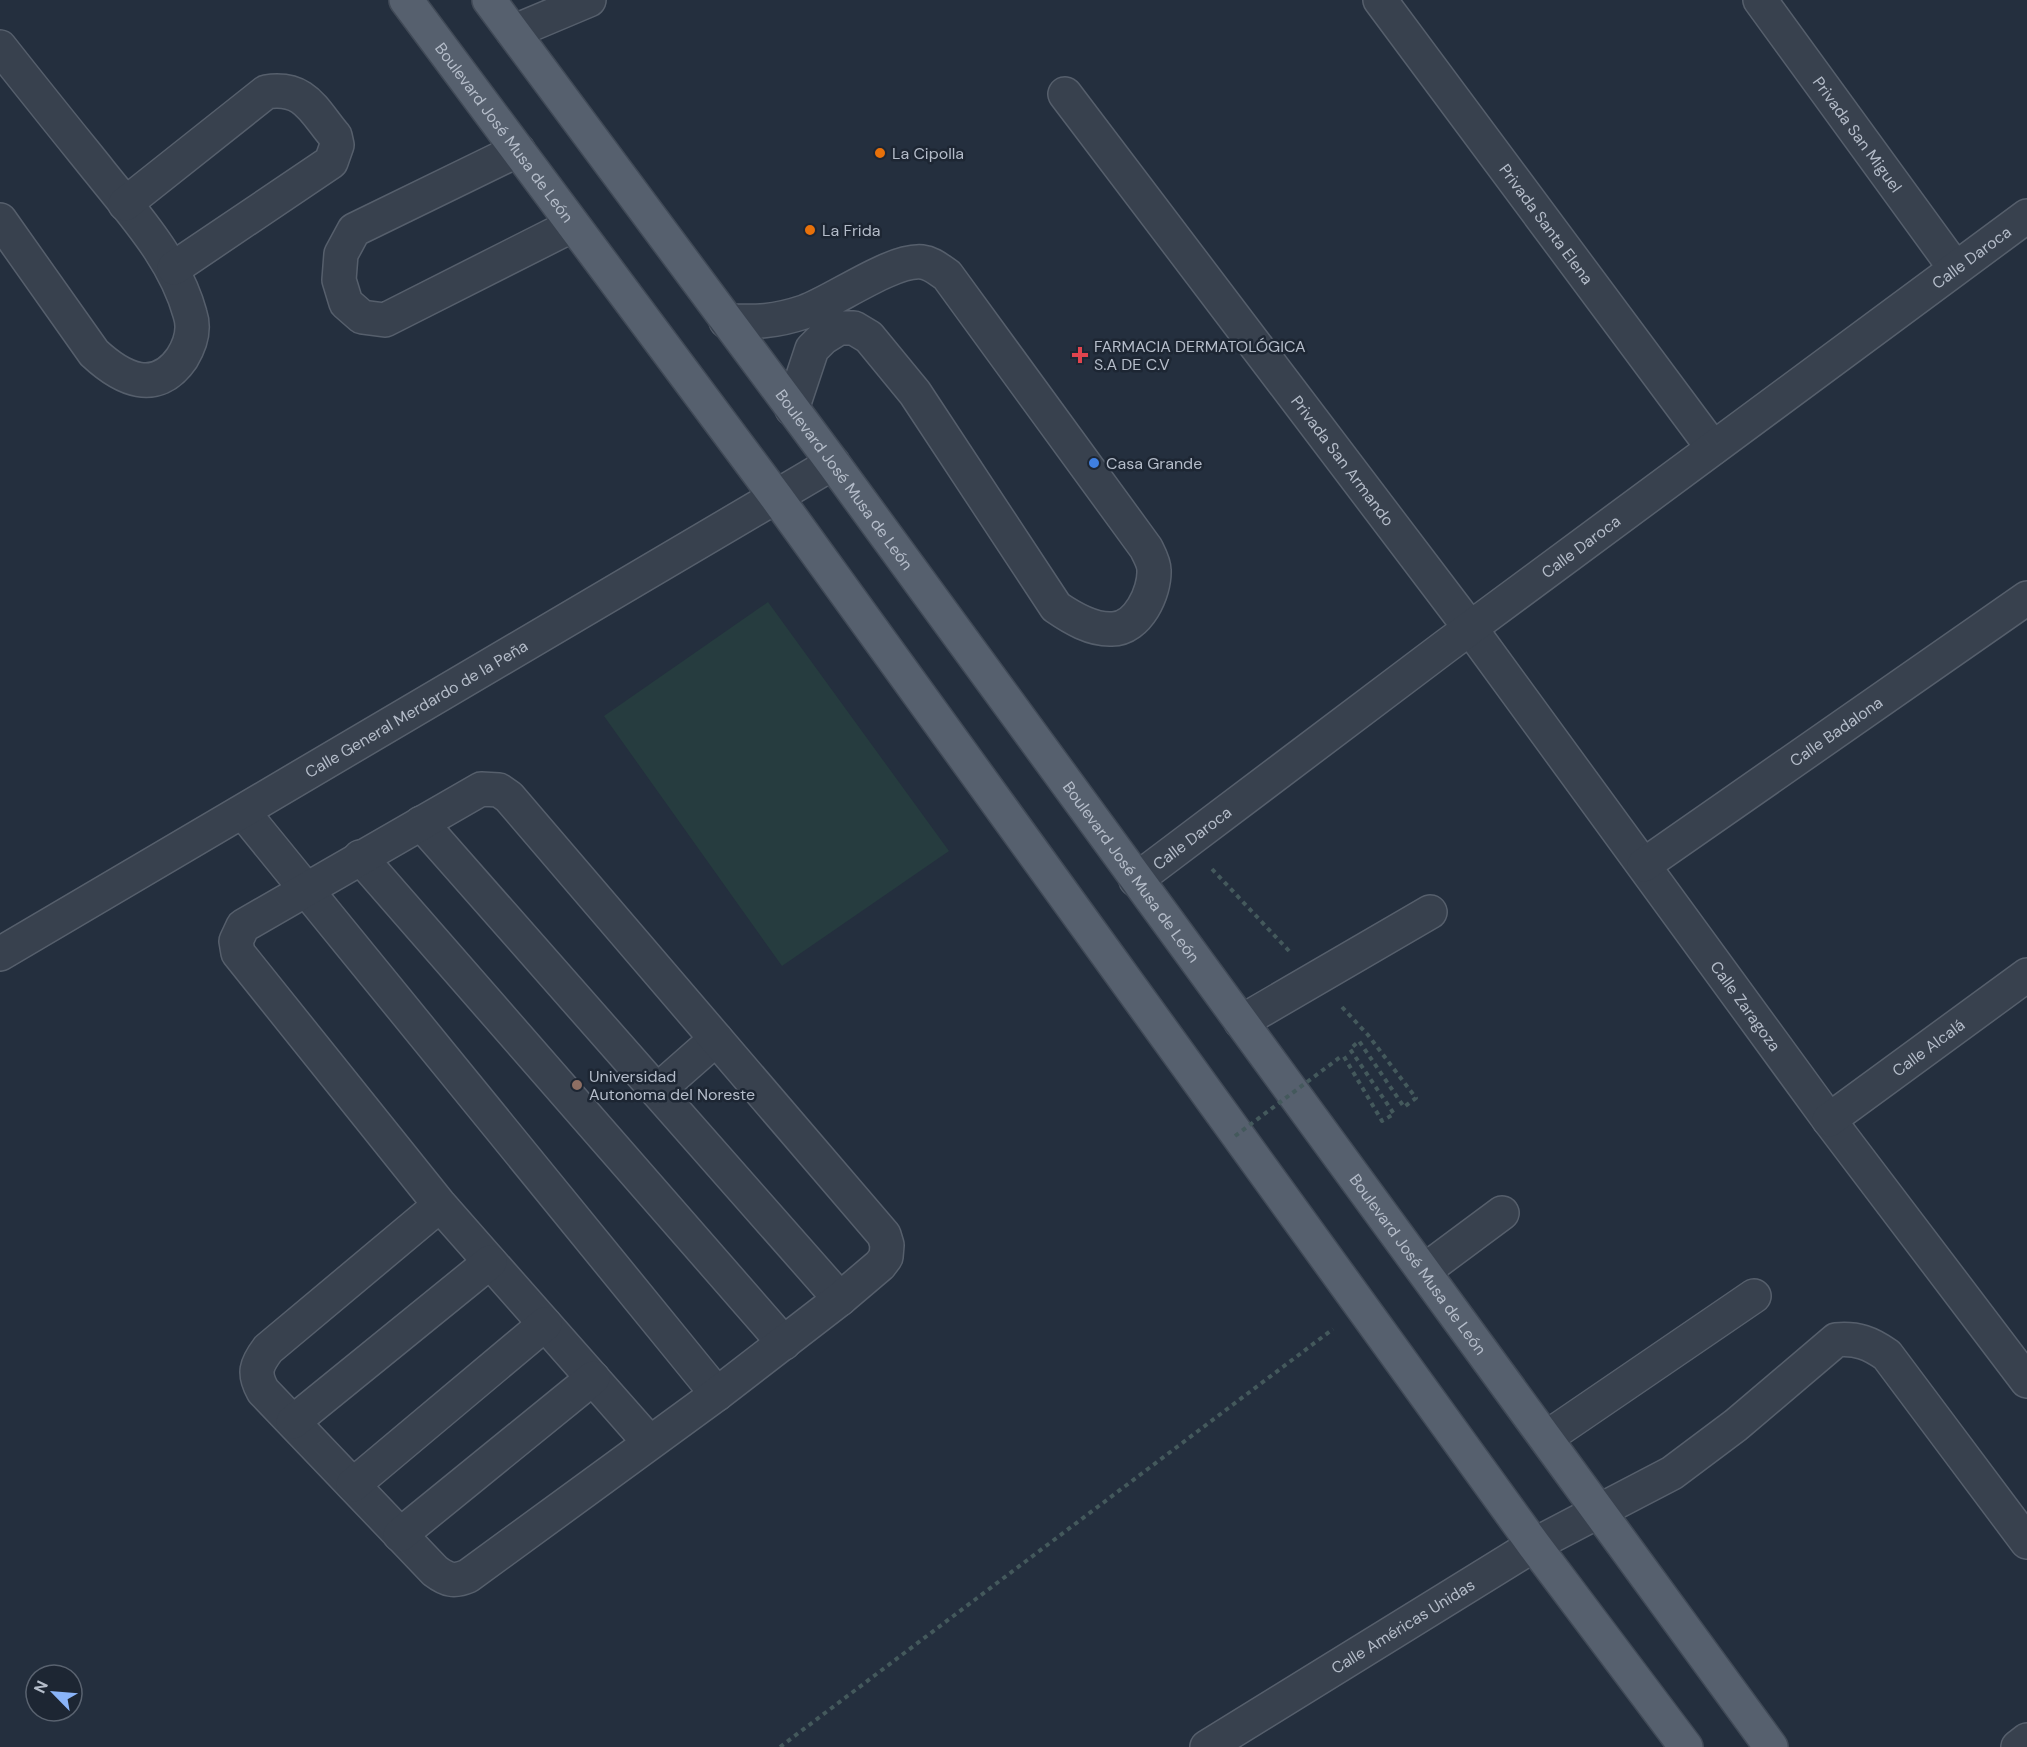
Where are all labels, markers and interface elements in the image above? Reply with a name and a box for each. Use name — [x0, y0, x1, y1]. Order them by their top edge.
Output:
street label: Boulevard José Musa de León — [430, 38, 578, 227]
street label: Privada San Miguel — [1808, 72, 1906, 197]
place label: La Cipolla — [892, 143, 964, 164]
marker: La Cipolla — [873, 146, 887, 160]
street label: Privada Santa Elena — [1494, 160, 1598, 289]
place label: La Frida — [822, 220, 880, 241]
street label: Calle Daroca — [1928, 221, 2015, 294]
marker: La Frida — [803, 223, 817, 237]
place label: FARMACIA DERMATOLÓGICA S.A DE C.V — [1094, 336, 1306, 375]
marker: FARMACIA DERMATOLÓGICA S.A DE C.V — [1071, 346, 1089, 364]
street label: Boulevard José Musa de León — [771, 385, 918, 574]
street label: Privada San Armando — [1286, 391, 1399, 530]
place label: Casa Grande — [1106, 453, 1202, 474]
marker: Casa Grande — [1087, 456, 1101, 470]
street label: Calle Daroca — [1537, 510, 1625, 583]
street label: Calle General Merdardo de la Peña — [301, 635, 531, 783]
street label: Calle Badalona — [1786, 692, 1887, 771]
street label: Boulevard José Musa de León — [1058, 777, 1204, 967]
street label: Calle Daroca — [1149, 802, 1236, 875]
street label: Calle Zaragoza — [1705, 957, 1785, 1056]
street label: Calle Alcalá — [1888, 1014, 1969, 1081]
place label: Universidad Autonoma del Noreste — [589, 1066, 755, 1105]
marker: Universidad Autonoma del Noreste — [570, 1078, 584, 1092]
street label: Boulevard José Musa de León — [1345, 1170, 1491, 1359]
street label: Calle Américas Unidas — [1327, 1574, 1479, 1679]
north arrow — [24, 1663, 84, 1723]
text: N — [29, 1677, 53, 1697]

